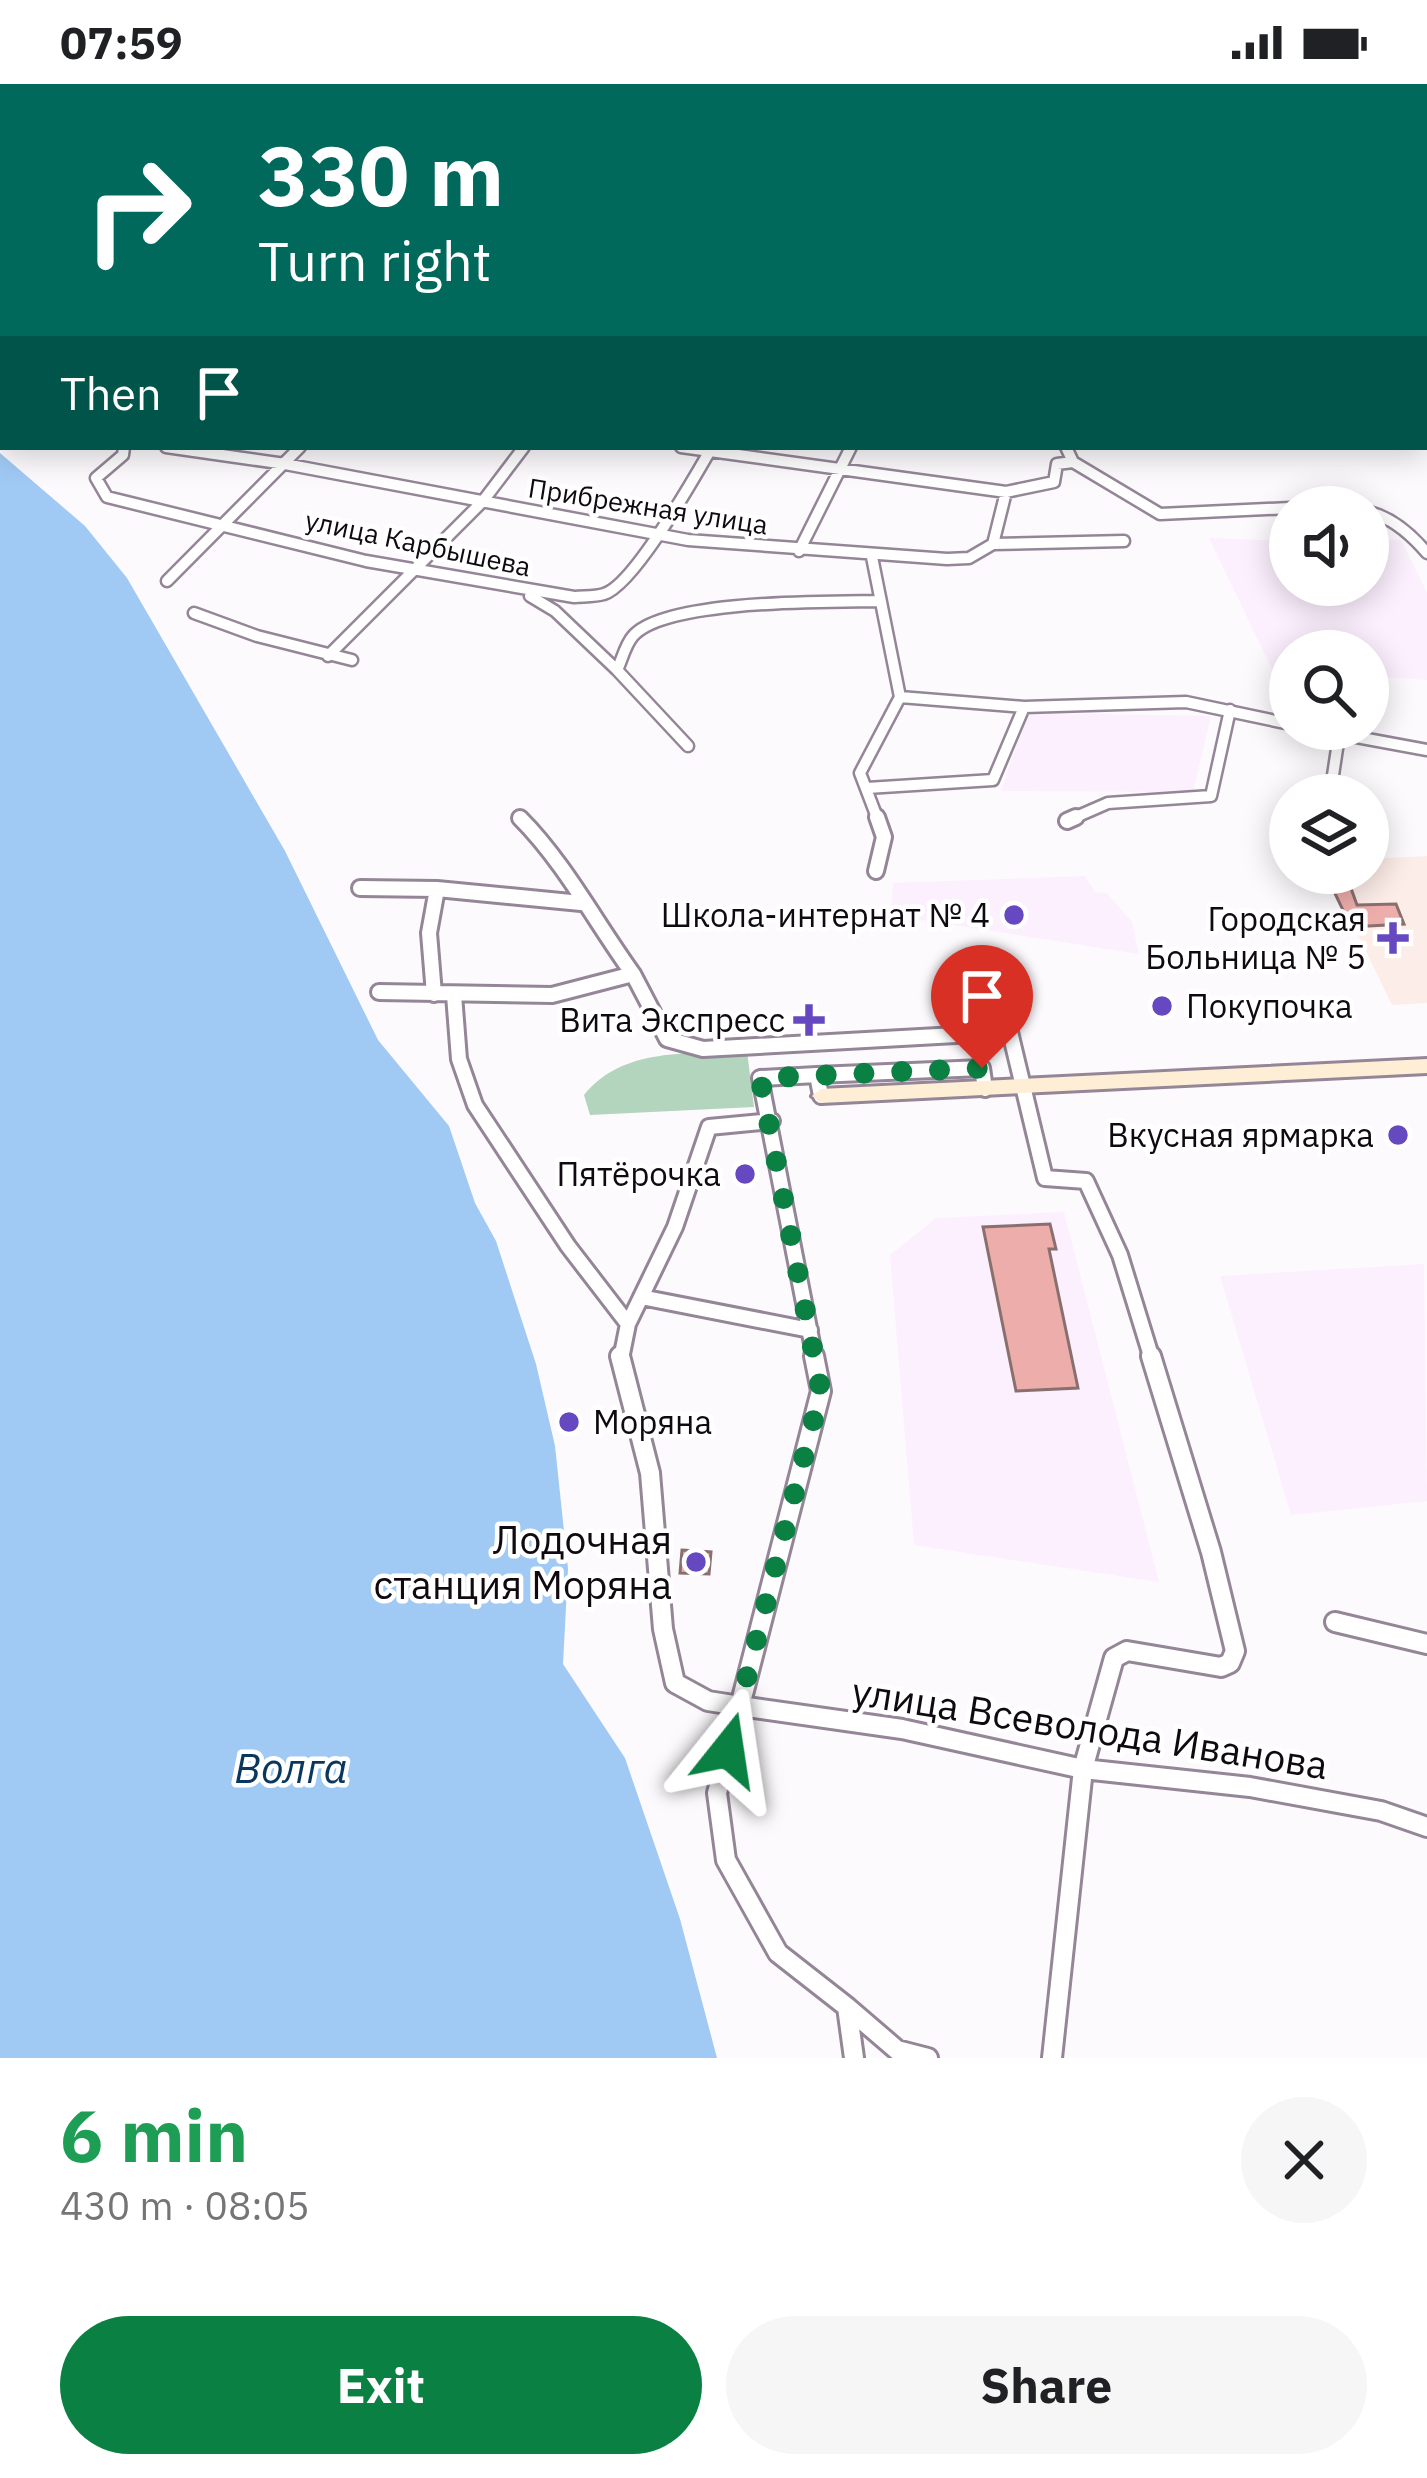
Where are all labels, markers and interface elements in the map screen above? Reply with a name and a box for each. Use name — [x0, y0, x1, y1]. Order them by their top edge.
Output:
text: 07:59 — [60, 13, 183, 71]
text: 330 m — [258, 120, 504, 229]
icon: right — [60, 132, 216, 288]
text: Turn right — [258, 226, 492, 296]
icon: arrive — [186, 360, 252, 426]
text: Then — [60, 364, 162, 422]
street label: Прибрежная улица — [526, 469, 771, 542]
map controls — [1269, 486, 1389, 894]
button: sound — [1269, 486, 1389, 606]
street label: улица Карбышева — [302, 502, 534, 584]
button: search — [1269, 630, 1389, 750]
button: layers — [1269, 774, 1389, 894]
place label: Школа-интернат № 4 — [661, 893, 990, 936]
place label: Городская Больница № 5 — [1145, 897, 1366, 978]
marker: Школа-интернат № 4 — [1001, 902, 1027, 928]
marker: Городская Больница № 5 — [1377, 922, 1409, 954]
pin — [931, 945, 1033, 1068]
icon: arrive — [949, 963, 1015, 1029]
place label: Покупочка — [1186, 984, 1353, 1027]
marker: Покупочка — [1149, 993, 1175, 1019]
place label: Вита Экспресс — [559, 998, 785, 1041]
marker: Вита Экспресс — [796, 1007, 822, 1033]
place label: Вкусная ярмарка — [1107, 1113, 1374, 1156]
marker: Вкусная ярмарка — [1385, 1122, 1411, 1148]
place label: Пятёрочка — [556, 1152, 721, 1195]
marker: Пятёрочка — [732, 1161, 758, 1187]
place label: Моряна — [593, 1400, 712, 1443]
marker: Моряна — [556, 1409, 582, 1435]
place label: Лодочная станция Моряна — [373, 1514, 672, 1610]
marker: Лодочная станция Моряна — [683, 1549, 709, 1575]
street label: улица Всеволода Иванова — [848, 1665, 1332, 1790]
position arrow — [665, 1687, 791, 1813]
water label: Волга — [234, 1740, 348, 1795]
text: 6 min — [60, 2088, 248, 2182]
button: close — [1241, 2097, 1367, 2223]
text: 430 m · 08:05 — [60, 2180, 310, 2231]
button: Exit — [60, 2316, 702, 2454]
button: Share — [726, 2316, 1367, 2454]

